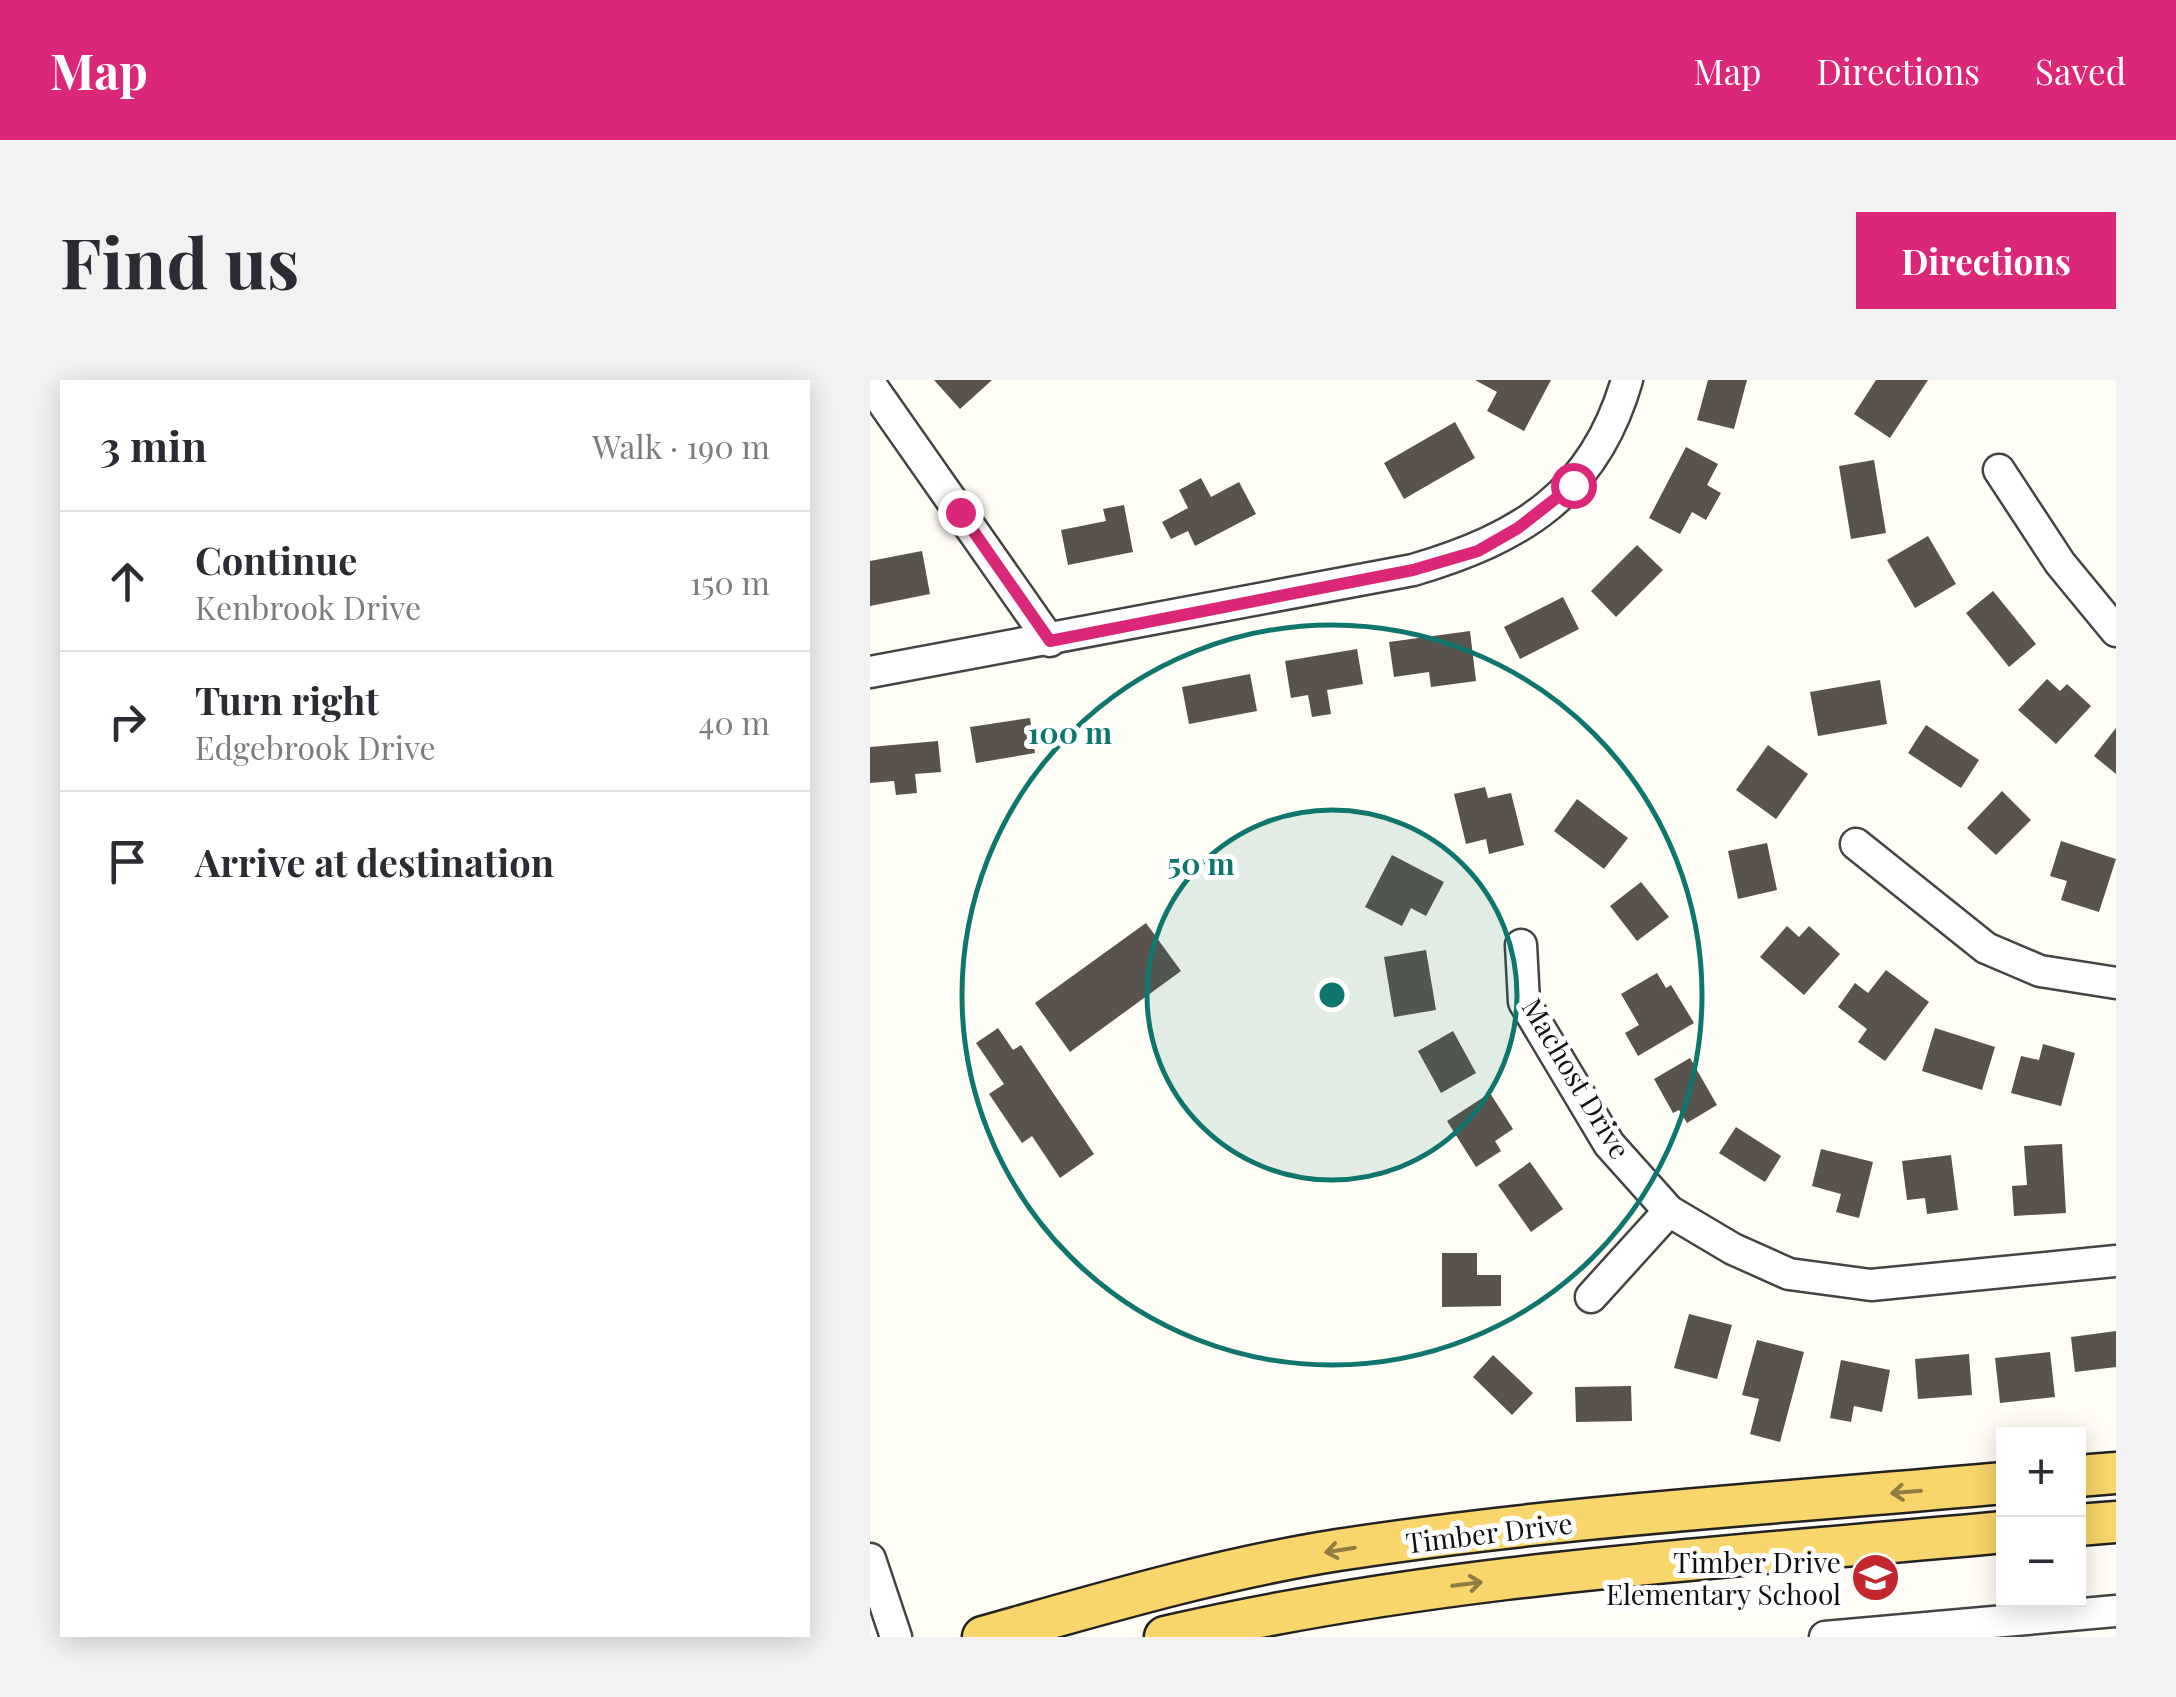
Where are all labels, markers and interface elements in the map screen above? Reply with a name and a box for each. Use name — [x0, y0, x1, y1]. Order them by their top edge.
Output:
text: Map — [50, 38, 148, 102]
text: Map — [1693, 47, 1761, 94]
text: Directions — [1816, 47, 1980, 94]
text: Saved — [2035, 47, 2126, 94]
button: Directions — [1856, 212, 2116, 309]
text: Find us — [60, 213, 299, 307]
text: 3 min — [100, 417, 207, 473]
text: Walk · 190 m — [592, 424, 770, 467]
route start — [1551, 463, 1597, 509]
route end — [938, 490, 984, 536]
text: Continue — [195, 534, 357, 585]
icon: ahead — [100, 554, 155, 609]
text: 150 m — [690, 560, 770, 603]
text: Kenbrook Drive — [195, 585, 421, 628]
text: Turn right — [195, 674, 379, 725]
icon: right — [100, 694, 155, 749]
text: 40 m — [699, 700, 770, 743]
text: 100 m — [1028, 712, 1112, 752]
text: Edgebrook Drive — [195, 725, 436, 768]
icon: arrive — [100, 834, 155, 889]
text: Arrive at destination — [195, 836, 554, 887]
text: 50 m — [1167, 843, 1235, 883]
centre of rings — [1314, 977, 1350, 1013]
street label: Machost Drive — [1515, 991, 1639, 1165]
map controls — [1996, 1427, 2086, 1607]
button: + — [1996, 1427, 2086, 1517]
one-way arrow — [1891, 1482, 1923, 1501]
street label: Timber Drive — [1403, 1503, 1575, 1561]
button: − — [1996, 1517, 2086, 1607]
one-way arrow — [1324, 1542, 1356, 1560]
place label: Timber Drive Elementary School — [1606, 1543, 1841, 1612]
school or university icon: Timber Drive Elementary School — [1850, 1551, 1902, 1603]
one-way arrow — [1451, 1574, 1483, 1592]

